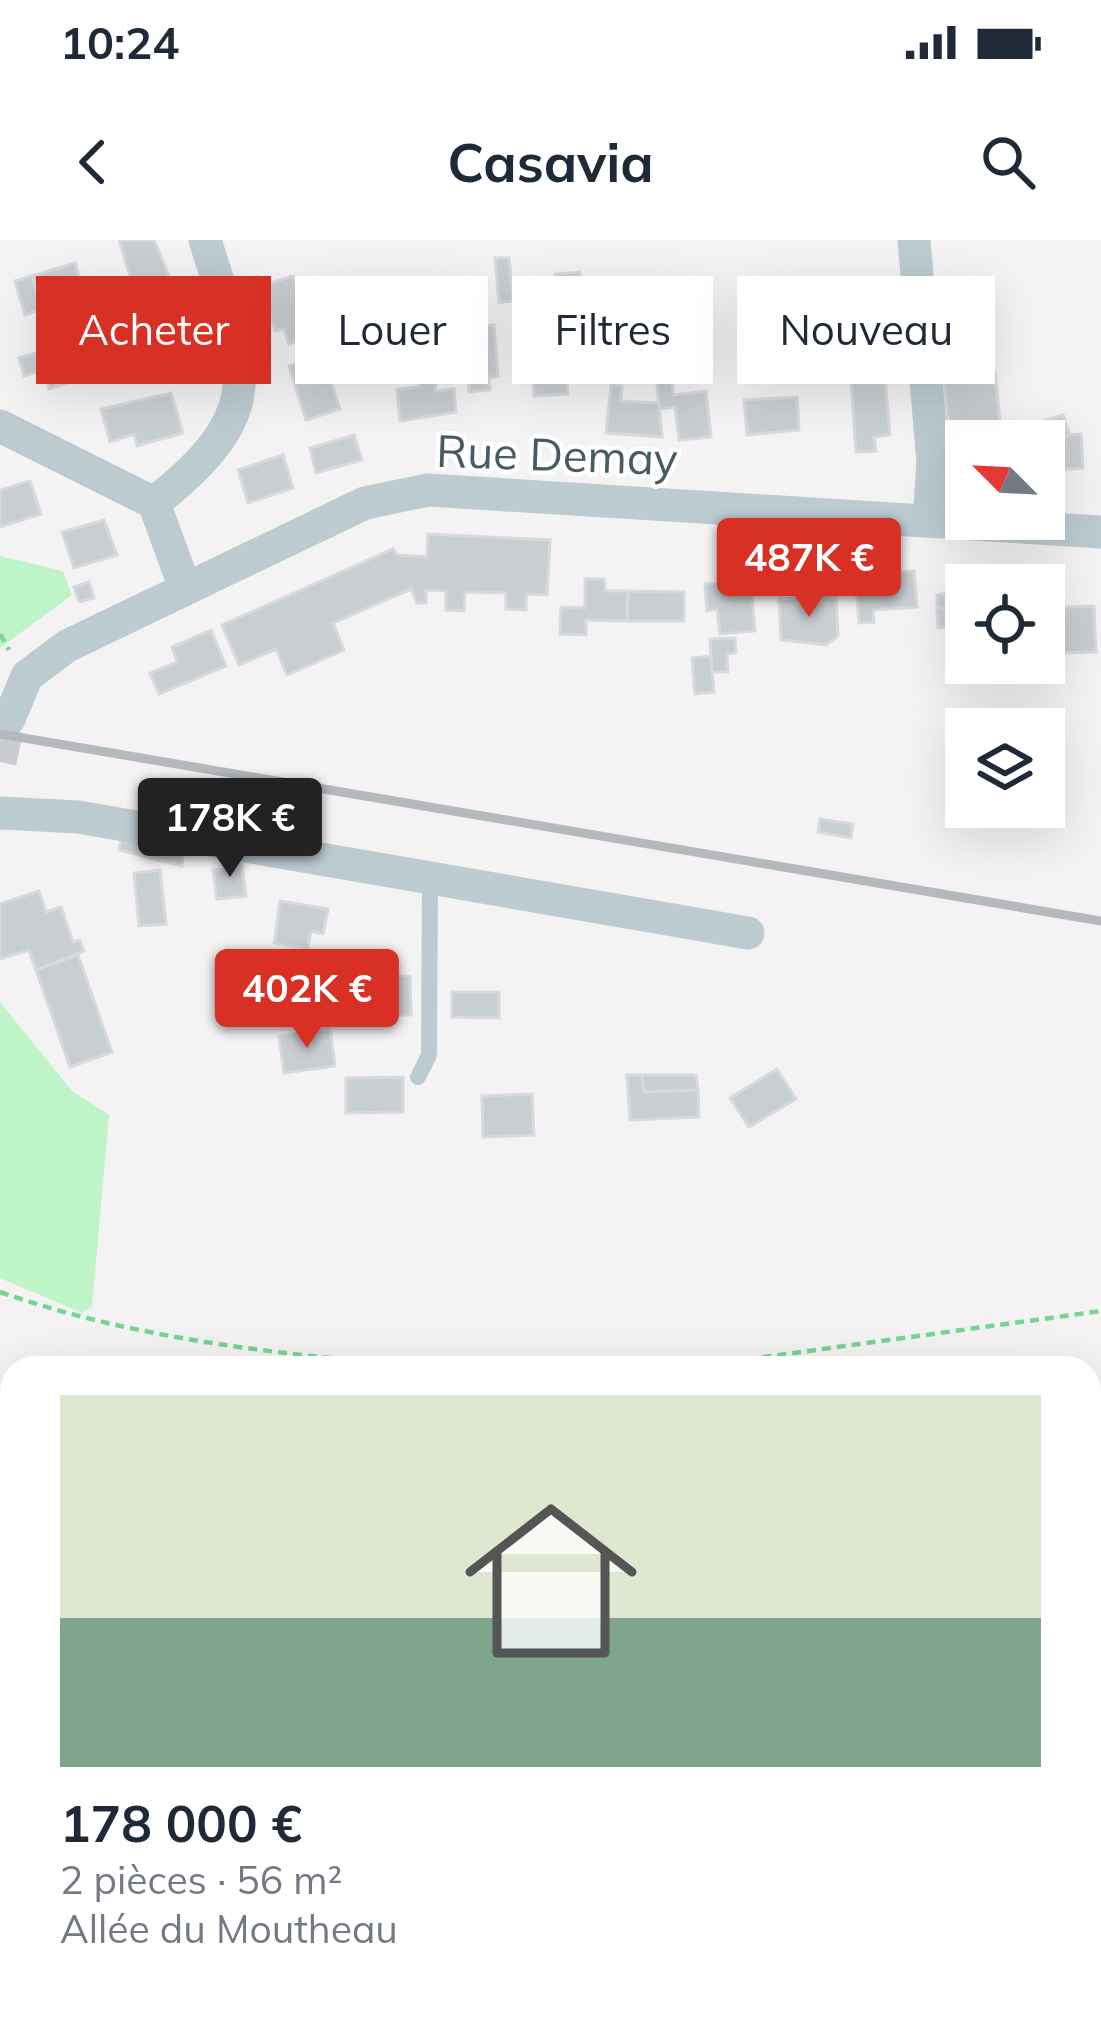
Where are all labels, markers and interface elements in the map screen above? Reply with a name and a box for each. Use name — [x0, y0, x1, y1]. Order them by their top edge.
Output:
text: 10:24 — [60, 14, 179, 70]
text: Casavia — [447, 128, 654, 196]
icon: back — [60, 129, 126, 195]
icon: search — [975, 129, 1041, 195]
chip: Acheter — [36, 276, 271, 384]
chip: Louer — [295, 276, 488, 384]
chip: Filtres — [512, 276, 713, 384]
chip: Nouveau — [737, 276, 995, 384]
north arrow — [945, 420, 1065, 540]
map controls — [945, 420, 1065, 828]
street label: Rue Demay — [435, 422, 679, 486]
pin: 487K € — [711, 518, 907, 620]
text: 487K € — [744, 532, 874, 581]
button: locate — [945, 564, 1065, 684]
button: layers — [945, 708, 1065, 828]
pin: 178K € — [132, 778, 328, 880]
text: 178K € — [165, 792, 295, 841]
pin: 402K € — [209, 949, 405, 1051]
text: 402K € — [242, 963, 372, 1012]
icon: home — [443, 1473, 659, 1689]
text: 178 000 € — [60, 1791, 302, 1855]
text: 2 pièces · 56 m² — [60, 1855, 342, 1904]
text: Allée du Moutheau — [60, 1904, 398, 1953]

